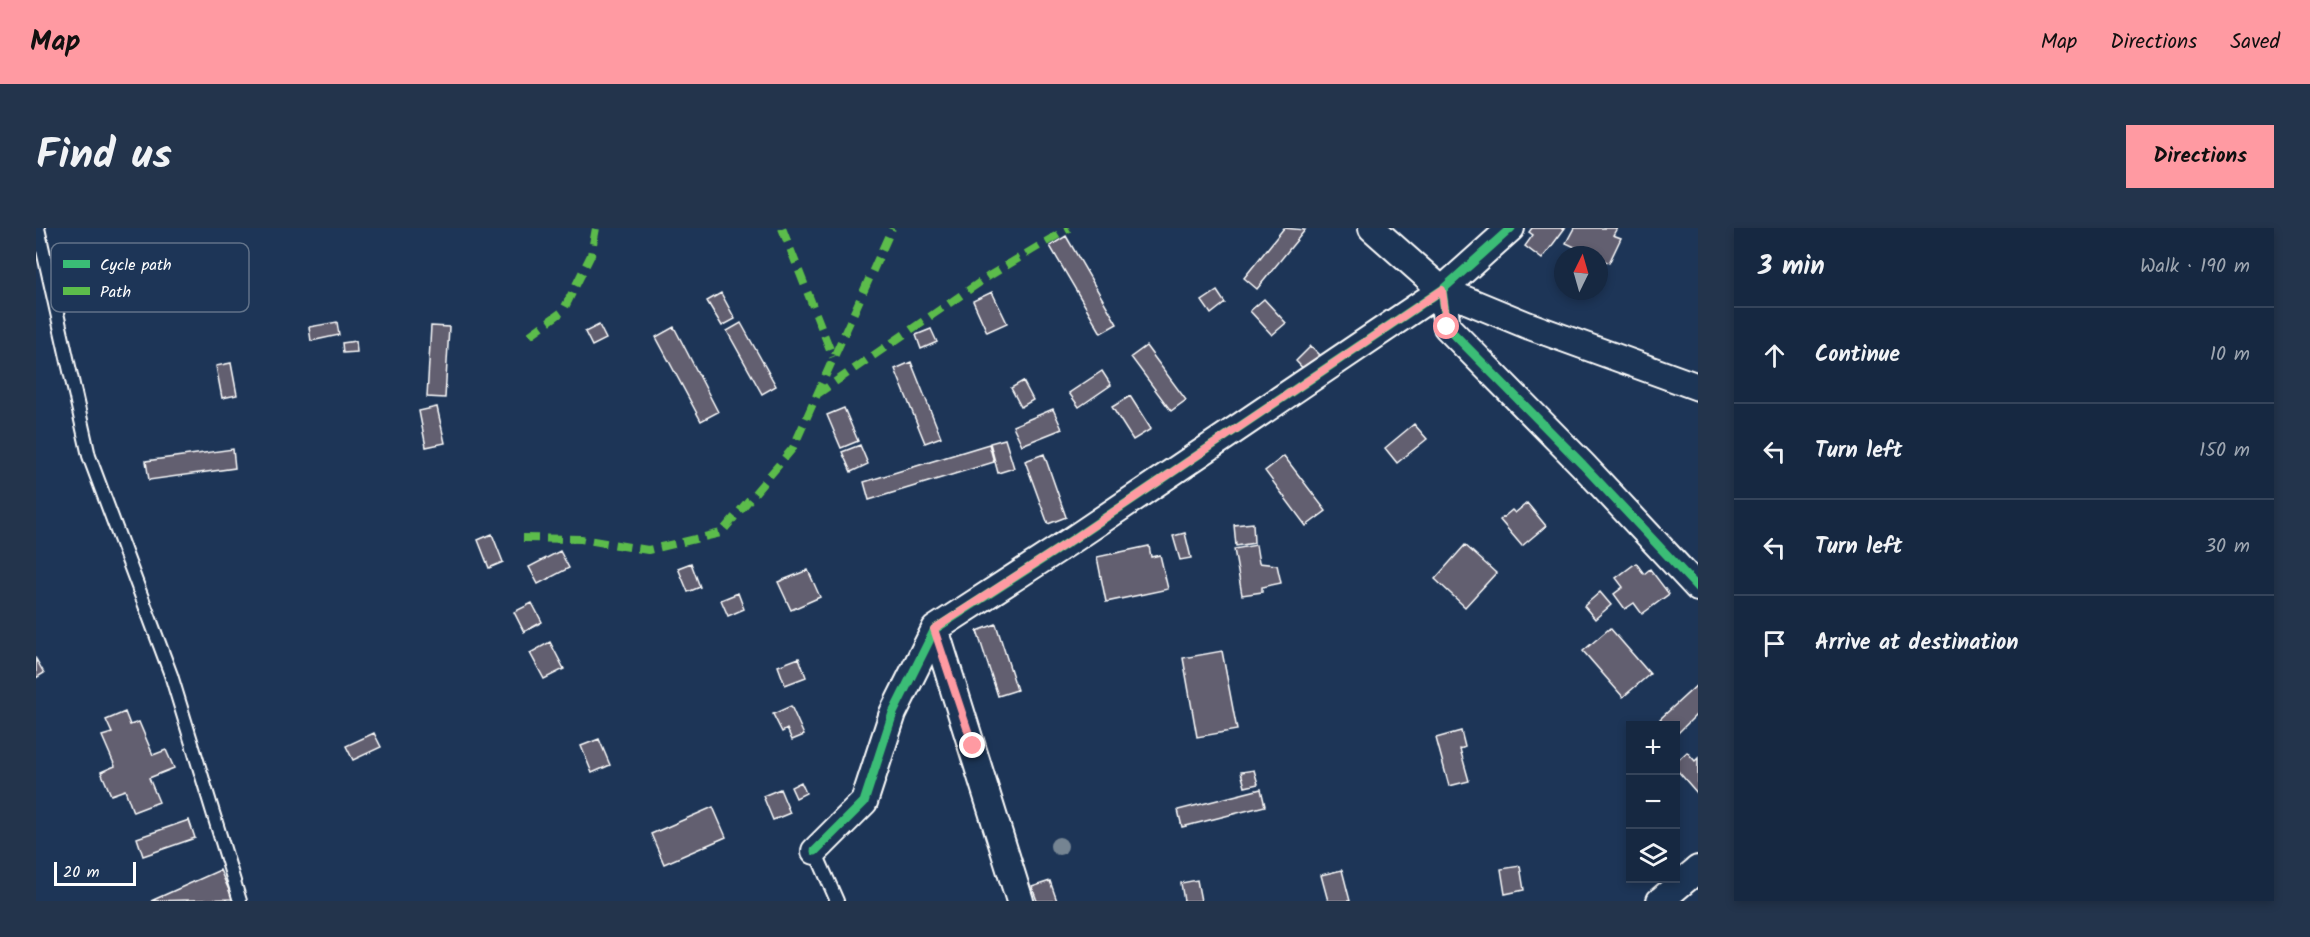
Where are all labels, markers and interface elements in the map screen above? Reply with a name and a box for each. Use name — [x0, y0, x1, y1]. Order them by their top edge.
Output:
text: Map — [30, 20, 81, 65]
text: Map — [2041, 26, 2077, 59]
text: Directions — [2110, 26, 2197, 59]
text: Saved — [2230, 26, 2280, 59]
text: Find us — [36, 123, 172, 190]
button: Directions — [2126, 125, 2274, 188]
legend — [51, 243, 249, 312]
north arrow — [1554, 246, 1608, 300]
text: 3 min — [1758, 246, 1825, 288]
text: Walk · 190 m — [2140, 251, 2250, 283]
text: Cycle path — [100, 253, 172, 278]
text: Path — [100, 280, 131, 305]
route start — [1433, 313, 1459, 339]
text: Continue — [1815, 338, 1900, 373]
icon: ahead — [1758, 339, 1791, 372]
text: 10 m — [2210, 339, 2250, 371]
text: Turn left — [1815, 434, 1902, 469]
icon: left — [1758, 435, 1791, 468]
text: 150 m — [2199, 435, 2250, 467]
text: Turn left — [1815, 530, 1902, 565]
icon: left — [1758, 531, 1791, 564]
text: 30 m — [2205, 531, 2250, 563]
text: Arrive at destination — [1815, 626, 2018, 661]
icon: arrive — [1758, 627, 1791, 660]
map controls — [1626, 721, 1680, 883]
button: + — [1626, 721, 1680, 775]
route end — [959, 732, 985, 758]
button: − — [1626, 775, 1680, 829]
button: layers — [1626, 829, 1680, 883]
scale bar — [54, 859, 136, 886]
text: 20 m — [63, 860, 99, 885]

